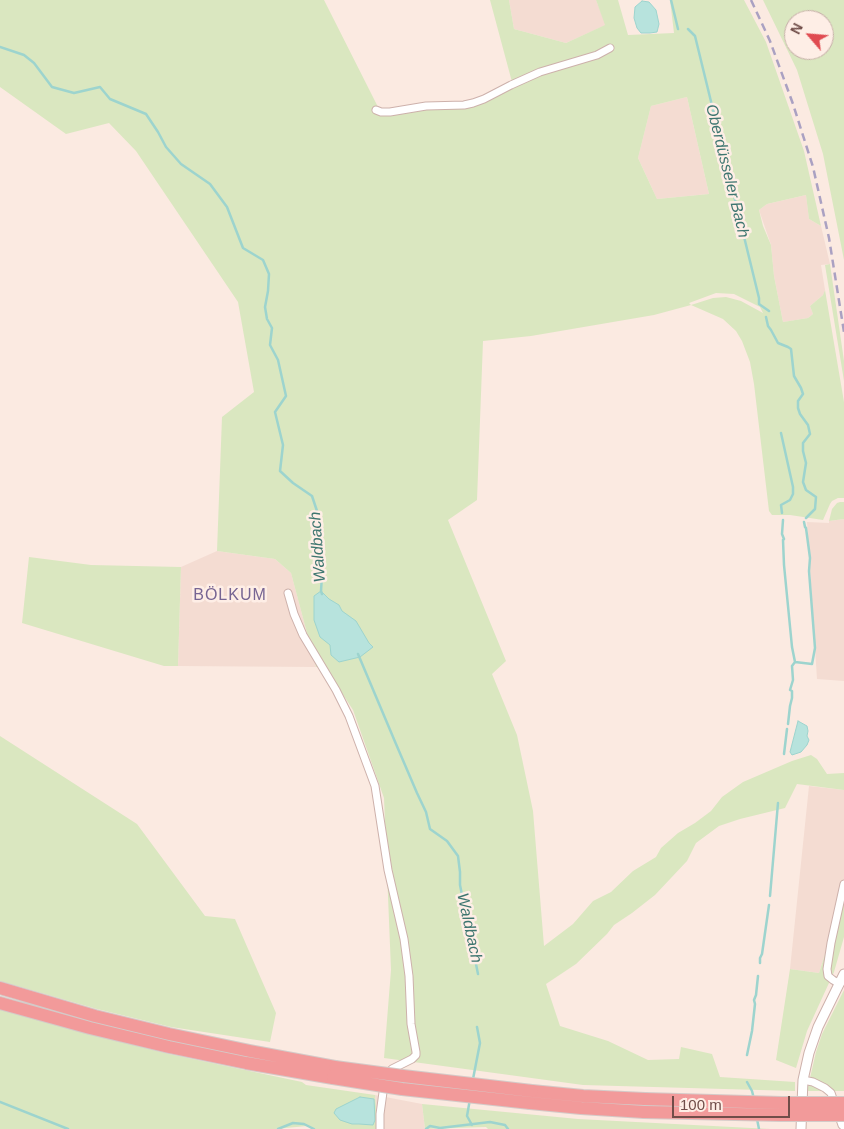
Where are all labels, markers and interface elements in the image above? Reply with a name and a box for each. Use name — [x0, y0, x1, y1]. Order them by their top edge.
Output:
north arrow — [784, 10, 834, 60]
text: N — [787, 21, 806, 37]
water label: Oberdüsseler Bach — [701, 102, 753, 240]
water label: Waldbach — [306, 511, 330, 583]
district label: BÖLKUM — [192, 586, 268, 606]
water label: Waldbach — [452, 891, 486, 965]
scale bar — [674, 1086, 792, 1118]
text: 100 m — [680, 1096, 722, 1113]

